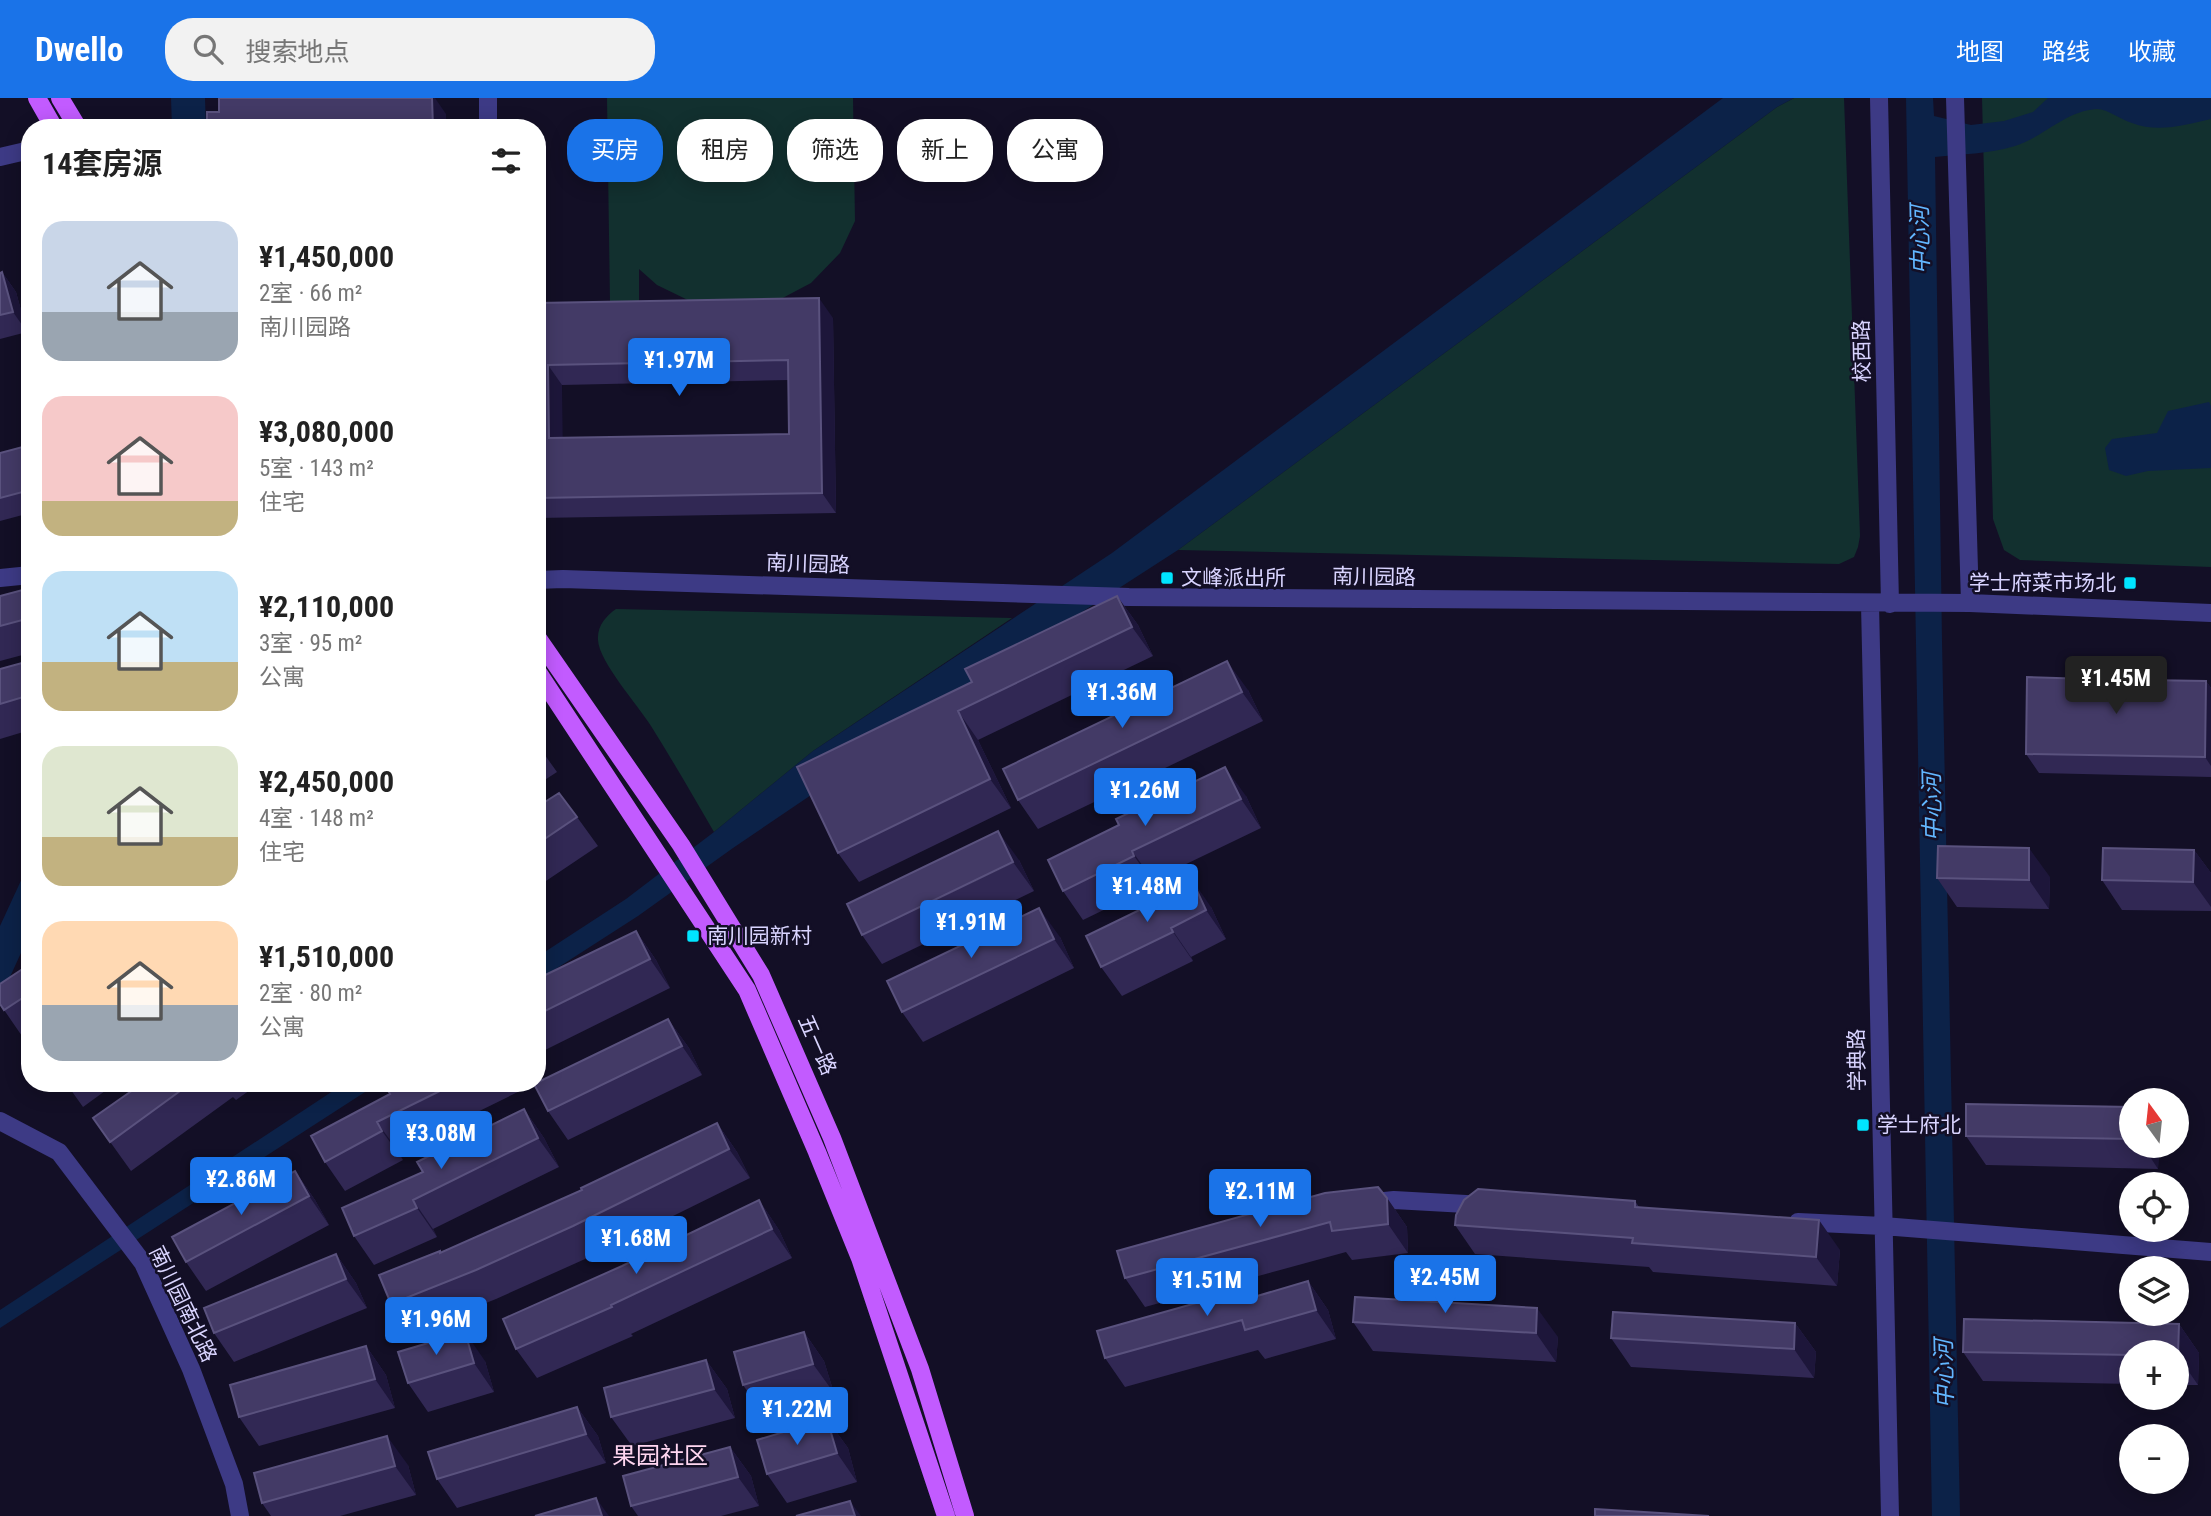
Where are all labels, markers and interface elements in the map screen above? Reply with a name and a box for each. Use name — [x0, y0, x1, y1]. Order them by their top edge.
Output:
search box — [165, 18, 655, 81]
text: Dwello — [35, 30, 123, 69]
icon: search — [189, 30, 227, 68]
text: 搜索地点 — [245, 37, 349, 67]
text: 地图 — [1956, 38, 2004, 66]
text: 路线 — [2042, 38, 2090, 66]
text: 收藏 — [2128, 38, 2176, 66]
chip: 买房 — [567, 119, 663, 182]
chip: 租房 — [677, 119, 773, 182]
chip: 筛选 — [787, 119, 883, 182]
chip: 新上 — [897, 119, 993, 182]
chip: 公寓 — [1007, 119, 1103, 182]
icon: filters — [487, 142, 525, 180]
text: 14套房源 — [42, 146, 162, 181]
water label: 中心河 — [1906, 201, 1935, 275]
text: ¥1,450,000 — [259, 239, 394, 274]
icon: home — [98, 249, 182, 333]
text: 2室 · 66 m² — [259, 280, 362, 307]
text: 南川园路 — [259, 314, 351, 341]
street label: 校西路 — [1849, 319, 1875, 383]
pin: ¥1.97M — [622, 338, 736, 398]
text: ¥1.97M — [644, 347, 714, 374]
text: ¥3,080,000 — [259, 414, 394, 449]
icon: home — [98, 424, 182, 508]
text: 5室 · 143 m² — [259, 455, 374, 482]
text: 住宅 — [259, 489, 305, 516]
street label: 南川园路 — [766, 551, 850, 577]
street label: 南川园路 — [1332, 564, 1416, 590]
place label: 文峰派出所 — [1181, 566, 1286, 590]
marker: 文峰派出所 — [1159, 570, 1175, 586]
place label: 学士府菜市场北 — [1969, 571, 2116, 595]
marker: 学士府菜市场北 — [2122, 575, 2138, 591]
text: ¥2,110,000 — [259, 589, 394, 624]
icon: home — [98, 599, 182, 683]
text: 3室 · 95 m² — [259, 630, 362, 657]
pin: ¥1.45M — [2059, 656, 2173, 716]
text: 公寓 — [259, 664, 305, 691]
text: ¥1.45M — [2081, 665, 2151, 692]
pin: ¥1.36M — [1065, 670, 1179, 730]
text: ¥1.36M — [1087, 679, 1157, 706]
text: ¥2,450,000 — [259, 764, 394, 799]
pin: ¥1.26M — [1088, 768, 1202, 828]
water label: 中心河 — [1918, 768, 1947, 842]
icon: home — [98, 774, 182, 858]
text: ¥1.26M — [1110, 777, 1180, 804]
text: 4室 · 148 m² — [259, 805, 374, 832]
text: 住宅 — [259, 839, 305, 866]
pin: ¥1.48M — [1090, 864, 1204, 924]
text: ¥1.48M — [1112, 873, 1182, 900]
pin: ¥1.91M — [914, 900, 1028, 960]
text: ¥1.91M — [936, 909, 1006, 936]
place label: 南川园新村 — [707, 924, 812, 948]
marker: 南川园新村 — [685, 928, 701, 944]
text: ¥1,510,000 — [259, 939, 394, 974]
icon: home — [98, 949, 182, 1033]
text: 2室 · 80 m² — [259, 980, 362, 1007]
street label: 五一路 — [793, 1011, 841, 1079]
text: 公寓 — [259, 1014, 305, 1041]
street label: 学典路 — [1844, 1028, 1870, 1092]
north arrow — [2119, 1088, 2189, 1158]
map controls — [2119, 1088, 2189, 1494]
pin: ¥3.08M — [384, 1112, 498, 1171]
place label: 学士府北 — [1877, 1113, 1961, 1137]
marker: 学士府北 — [1855, 1117, 1871, 1133]
text: ¥3.08M — [406, 1120, 476, 1147]
pin: ¥2.86M — [184, 1158, 298, 1217]
text: ¥2.86M — [206, 1166, 276, 1193]
pin: ¥2.11M — [1203, 1170, 1317, 1229]
button: locate — [2119, 1172, 2189, 1242]
text: ¥2.11M — [1225, 1178, 1295, 1205]
pin: ¥1.68M — [579, 1216, 693, 1276]
text: ¥1.68M — [601, 1225, 671, 1252]
street label: 南川园南北路 — [145, 1242, 221, 1366]
pin: ¥2.45M — [1388, 1256, 1502, 1315]
button: layers — [2119, 1256, 2189, 1326]
pin: ¥1.51M — [1150, 1258, 1264, 1318]
text: ¥2.45M — [1410, 1264, 1480, 1291]
text: ¥1.51M — [1172, 1267, 1242, 1294]
pin: ¥1.96M — [379, 1298, 493, 1357]
text: ¥1.96M — [401, 1306, 471, 1333]
water label: 中心河 — [1930, 1335, 1959, 1409]
button: + — [2119, 1340, 2189, 1410]
pin: ¥1.22M — [740, 1388, 854, 1447]
text: ¥1.22M — [762, 1396, 832, 1423]
button: − — [2119, 1424, 2189, 1494]
district label: 果园社区 — [612, 1442, 708, 1470]

